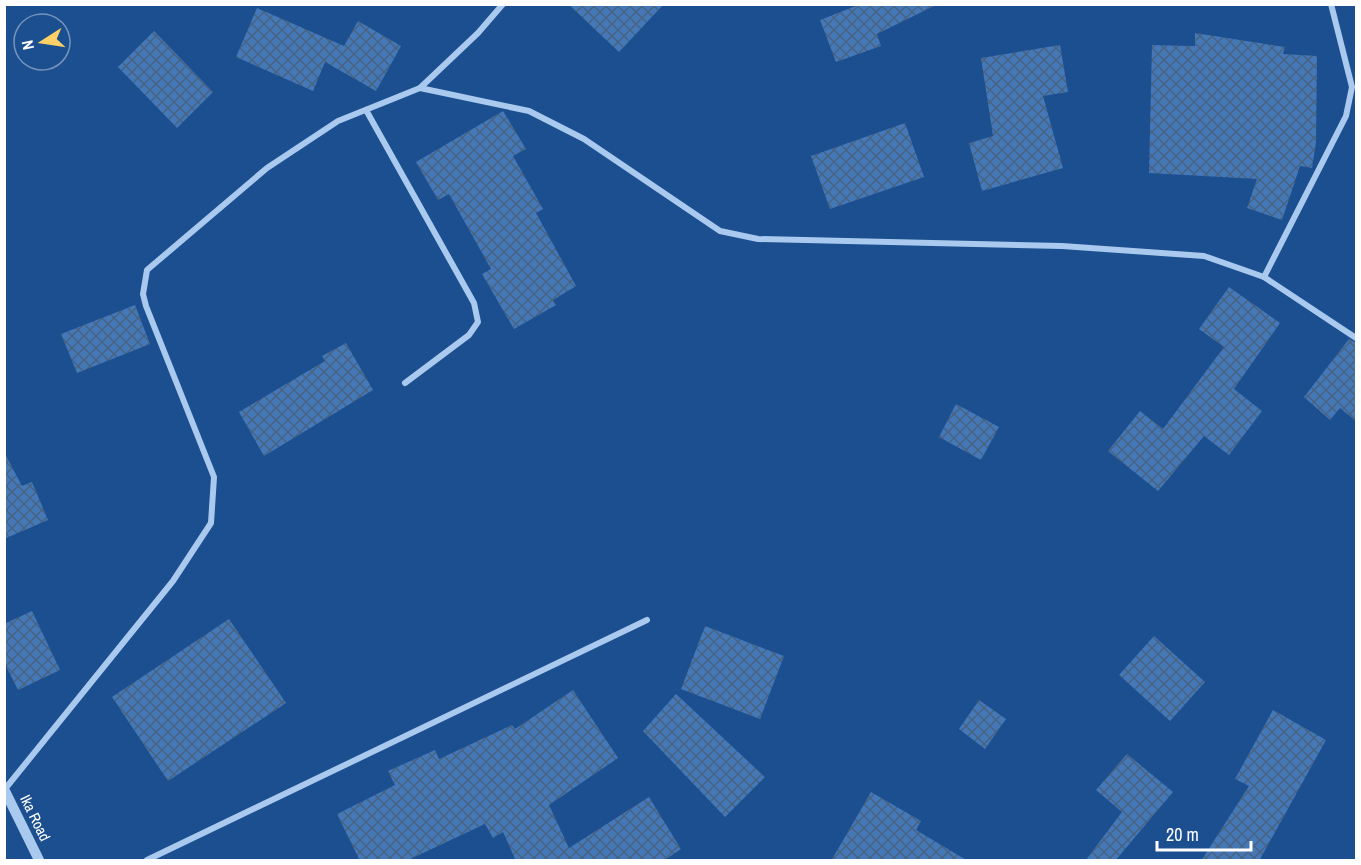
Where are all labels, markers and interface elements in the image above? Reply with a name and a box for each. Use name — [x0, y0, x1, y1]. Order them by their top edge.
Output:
north arrow — [12, 12, 72, 72]
text: N — [16, 38, 39, 52]
street label: Ika Road — [15, 791, 56, 845]
scale bar — [1157, 814, 1252, 852]
text: 20 m — [1166, 822, 1199, 847]

